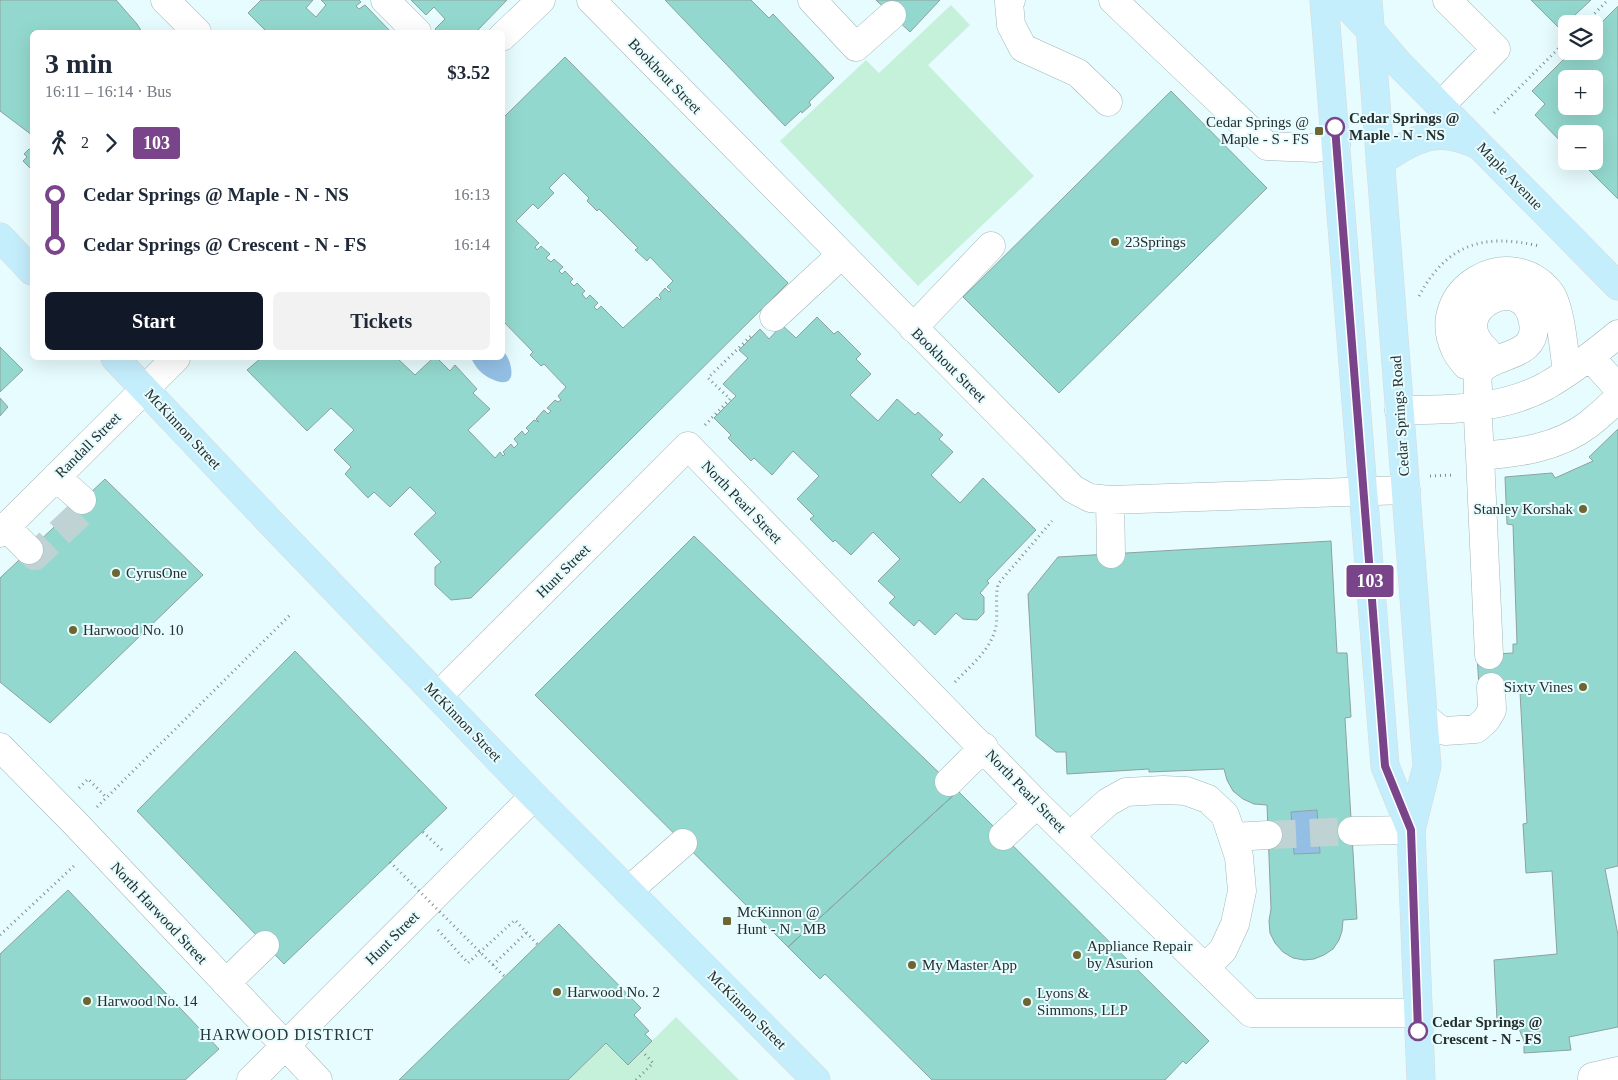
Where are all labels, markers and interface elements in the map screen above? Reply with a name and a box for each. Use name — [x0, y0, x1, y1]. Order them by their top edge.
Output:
map controls — [1558, 15, 1603, 170]
button: layers — [1558, 15, 1603, 60]
street label: Bookhout Street — [625, 35, 705, 117]
text: 3 min — [45, 48, 113, 79]
text: $3.52 — [447, 62, 490, 83]
button: + — [1558, 70, 1603, 115]
text: 16:11 – 16:14 · Bus — [45, 83, 172, 100]
place label: Cedar Springs @ Maple - N - NS — [1349, 110, 1459, 143]
place label: Cedar Springs @ Maple - S - FS — [1206, 114, 1309, 147]
marker: Cedar Springs @ Maple - N - NS — [1325, 117, 1345, 137]
marker: Cedar Springs @ Maple - S - FS — [1313, 125, 1325, 137]
button: − — [1558, 125, 1603, 170]
icon: walk — [45, 129, 73, 157]
icon: forward — [97, 129, 125, 157]
text: 103 — [143, 133, 170, 153]
text: 2 — [81, 134, 89, 151]
street label: Maple Avenue — [1474, 139, 1546, 213]
text: Cedar Springs @ Maple - N - NS — [83, 184, 349, 205]
text: 16:13 — [454, 186, 490, 203]
text: Cedar Springs @ Crescent - N - FS — [83, 234, 367, 255]
place label: 23Springs — [1125, 234, 1186, 250]
text: 16:14 — [454, 236, 490, 253]
marker: 23Springs — [1109, 236, 1121, 248]
button: Start — [45, 292, 263, 350]
button: Tickets — [273, 292, 490, 350]
street label: Bookhout Street — [909, 325, 990, 406]
street label: Cedar Springs Road — [1388, 355, 1412, 477]
street label: McKinnon Street — [142, 386, 225, 473]
street label: Randall Street — [52, 409, 124, 481]
street label: North Pearl Street — [699, 457, 786, 547]
place label: Stanley Korshak — [1473, 501, 1573, 517]
marker: Stanley Korshak — [1577, 503, 1589, 515]
street label: Hunt Street — [533, 540, 594, 601]
place label: CyrusOne — [126, 565, 187, 581]
line badge: 103 — [1341, 565, 1399, 597]
marker: CyrusOne — [110, 567, 122, 579]
text: 103 — [1357, 571, 1384, 591]
place label: Harwood No. 10 — [83, 622, 183, 638]
marker: Harwood No. 10 — [67, 624, 79, 636]
street label: McKinnon Street — [421, 679, 505, 765]
place label: Sixty Vines — [1504, 679, 1573, 695]
marker: Sixty Vines — [1577, 681, 1589, 693]
street label: North Pearl Street — [983, 746, 1070, 836]
street label: North Harwood Street — [108, 859, 211, 968]
place label: McKinnon @ Hunt - N - MB — [737, 904, 826, 937]
street label: Hunt Street — [362, 907, 423, 968]
marker: McKinnon @ Hunt - N - MB — [721, 915, 733, 927]
place label: Appliance Repair by Asurion — [1087, 938, 1192, 971]
marker: Appliance Repair by Asurion — [1071, 949, 1083, 961]
place label: My Master App — [922, 957, 1017, 973]
marker: My Master App — [906, 959, 918, 971]
street label: McKinnon Street — [705, 968, 790, 1053]
place label: Harwood No. 2 — [567, 984, 660, 1000]
place label: Lyons & Simmons, LLP — [1037, 985, 1128, 1018]
marker: Harwood No. 2 — [551, 986, 563, 998]
place label: Harwood No. 14 — [97, 993, 198, 1009]
marker: Harwood No. 14 — [81, 995, 93, 1007]
marker: Lyons & Simmons, LLP — [1021, 996, 1033, 1008]
place label: Cedar Springs @ Crescent - N - FS — [1432, 1014, 1542, 1047]
marker: Cedar Springs @ Crescent - N - FS — [1408, 1021, 1428, 1041]
district label: HARWOOD DISTRICT — [200, 1026, 374, 1043]

